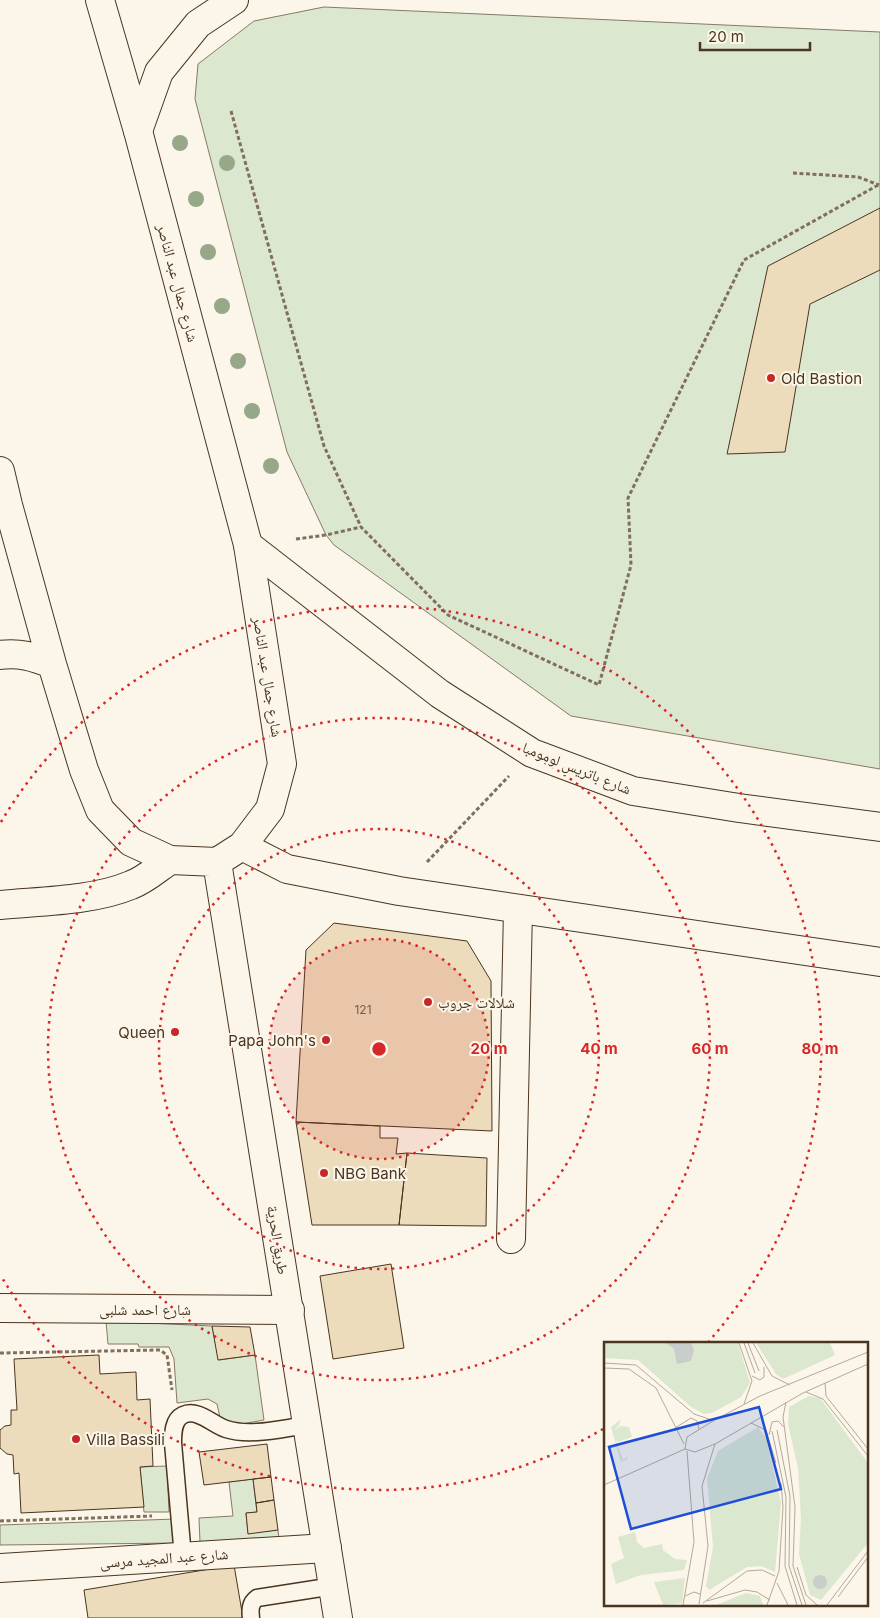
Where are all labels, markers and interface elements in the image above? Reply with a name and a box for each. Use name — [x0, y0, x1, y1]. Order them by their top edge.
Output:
scale bar — [700, 20, 810, 52]
text: 20 m — [708, 27, 744, 46]
street label: شارع جمال عبد الناصر — [152, 221, 203, 345]
place label: Old Bastion — [781, 369, 862, 388]
marker: Old Bastion — [765, 372, 777, 384]
street label: شارع جمال عبد الناصر — [248, 615, 287, 739]
street label: شارع باتريس لومومبا — [519, 738, 634, 799]
place label: شلالات جروب — [438, 993, 515, 1012]
marker: شلالات جروب — [422, 996, 434, 1008]
house number: 121 — [354, 1002, 372, 1017]
place label: Queen — [118, 1023, 165, 1042]
marker: Queen — [169, 1026, 181, 1038]
place label: Papa John's — [228, 1031, 316, 1050]
marker: Papa John's — [320, 1034, 332, 1046]
text: 20 m — [471, 1039, 507, 1058]
text: 40 m — [580, 1039, 618, 1058]
text: 60 m — [691, 1039, 729, 1058]
text: 80 m — [801, 1039, 839, 1058]
centre of rings — [370, 1040, 388, 1058]
place label: NBG Bank — [334, 1164, 407, 1183]
marker: NBG Bank — [318, 1167, 330, 1179]
street label: طريق الحرية — [262, 1204, 293, 1276]
street label: شارع احمد شلبى — [99, 1300, 191, 1320]
inset map — [604, 1342, 868, 1606]
place label: Villa Bassili — [86, 1430, 165, 1449]
marker: Villa Bassili — [70, 1433, 82, 1445]
street label: شارع عبد المجيد مرسى — [99, 1544, 229, 1573]

